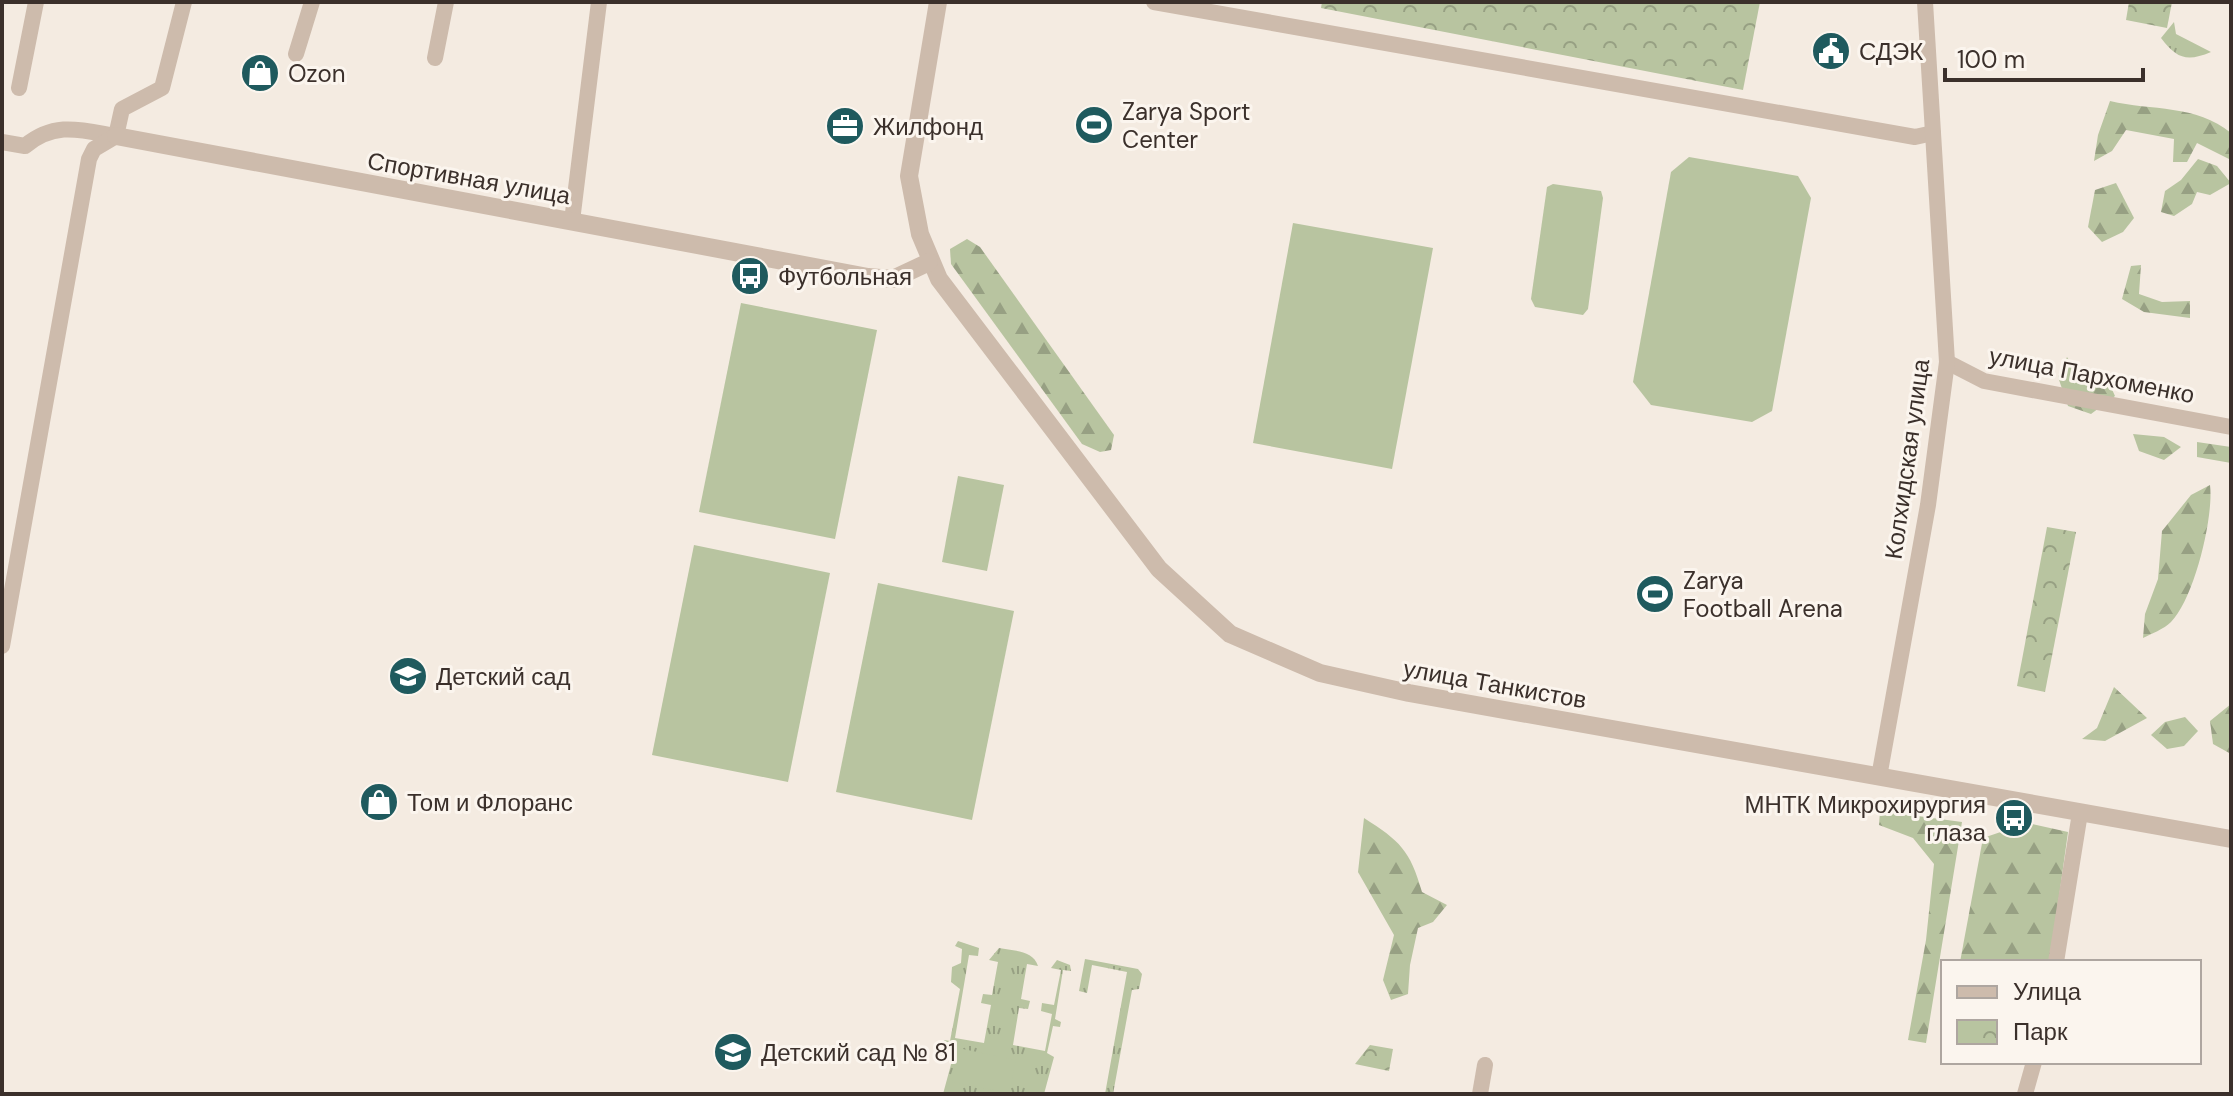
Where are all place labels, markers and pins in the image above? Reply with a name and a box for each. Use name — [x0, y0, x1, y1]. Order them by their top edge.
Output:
public building icon: СДЭК — [1810, 30, 1852, 72]
place label: СДЭК — [1859, 36, 1923, 67]
shop icon: Ozon — [239, 52, 281, 94]
place label: Ozon — [288, 58, 346, 89]
place label: Zarya Sport Center — [1122, 96, 1250, 155]
sports icon: Zarya Sport Center — [1073, 104, 1115, 146]
office icon: Жилфонд — [824, 105, 866, 147]
place label: Жилфонд — [873, 111, 983, 142]
bus stop icon: Футбольная — [729, 255, 771, 297]
place label: Футбольная — [778, 261, 912, 292]
place label: Zarya Football Arena — [1683, 565, 1843, 624]
sports icon: Zarya Football Arena — [1634, 573, 1676, 615]
school or university icon: Детский сад — [387, 655, 429, 697]
place label: Детский сад — [436, 661, 571, 692]
shop icon: Том и Флоранс — [358, 781, 400, 823]
place label: Том и Флоранс — [407, 787, 573, 818]
place label: МНТК Микрохирургия глаза — [1745, 789, 1987, 848]
bus stop icon: МНТК Микрохирургия глаза — [1993, 797, 2035, 839]
school or university icon: Детский сад № 81 — [712, 1031, 754, 1073]
place label: Детский сад № 81 — [761, 1037, 956, 1068]

